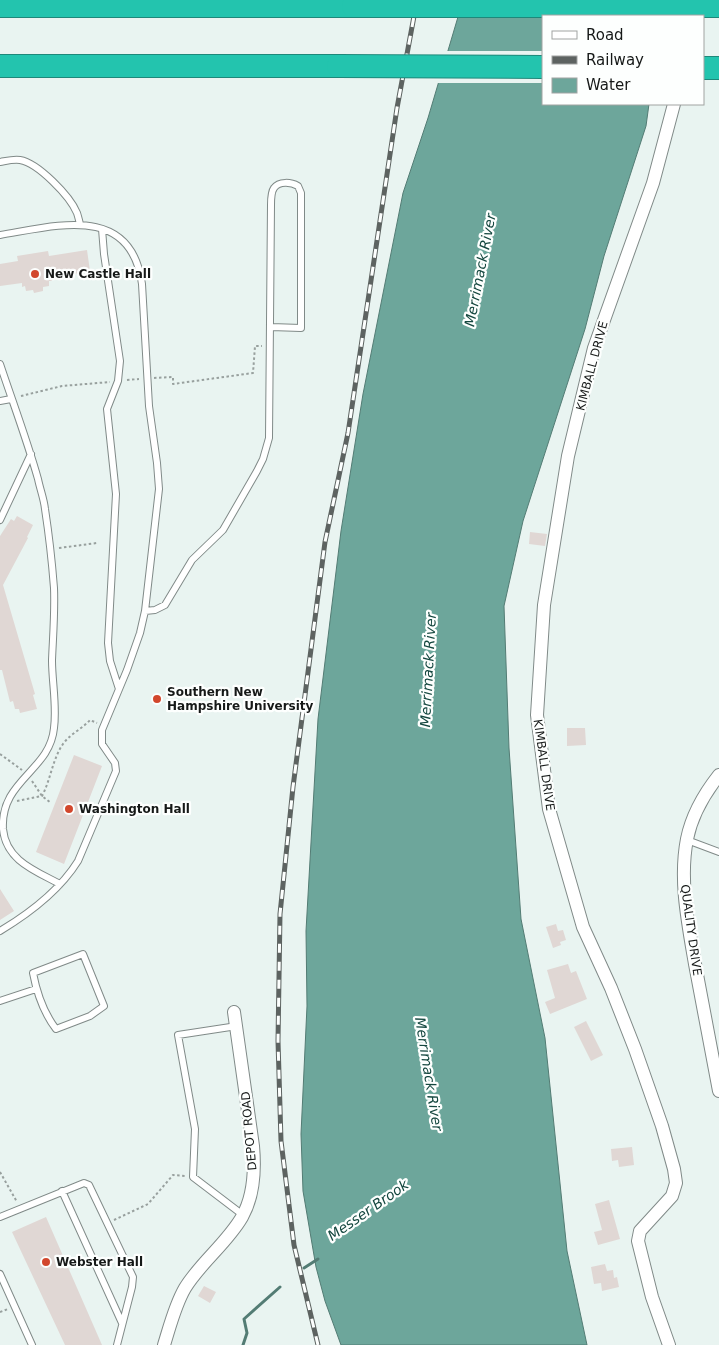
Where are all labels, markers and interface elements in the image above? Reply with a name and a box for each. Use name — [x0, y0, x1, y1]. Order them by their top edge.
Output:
legend — [542, 15, 704, 105]
text: Road — [586, 26, 624, 44]
text: Railway — [586, 51, 644, 69]
text: Water — [586, 76, 631, 94]
water label: Merrimack River — [461, 211, 499, 328]
place label: New Castle Hall — [45, 267, 151, 281]
marker: New Castle Hall — [29, 268, 41, 280]
street label: KIMBALL DRIVE — [573, 320, 611, 412]
water label: Merrimack River — [417, 611, 439, 728]
place label: Southern New Hampshire University — [167, 685, 314, 713]
marker: Southern New Hampshire University — [151, 693, 163, 705]
street label: KIMBALL DRIVE — [531, 718, 557, 812]
place label: Washington Hall — [79, 802, 190, 816]
marker: Washington Hall — [63, 803, 75, 815]
street label: QUALITY DRIVE — [678, 883, 704, 977]
water label: Merrimack River — [412, 1016, 446, 1133]
street label: DEPOT ROAD — [239, 1091, 259, 1171]
water label: Messer Brook — [325, 1176, 412, 1244]
place label: Webster Hall — [56, 1255, 143, 1269]
marker: Webster Hall — [40, 1256, 52, 1268]

